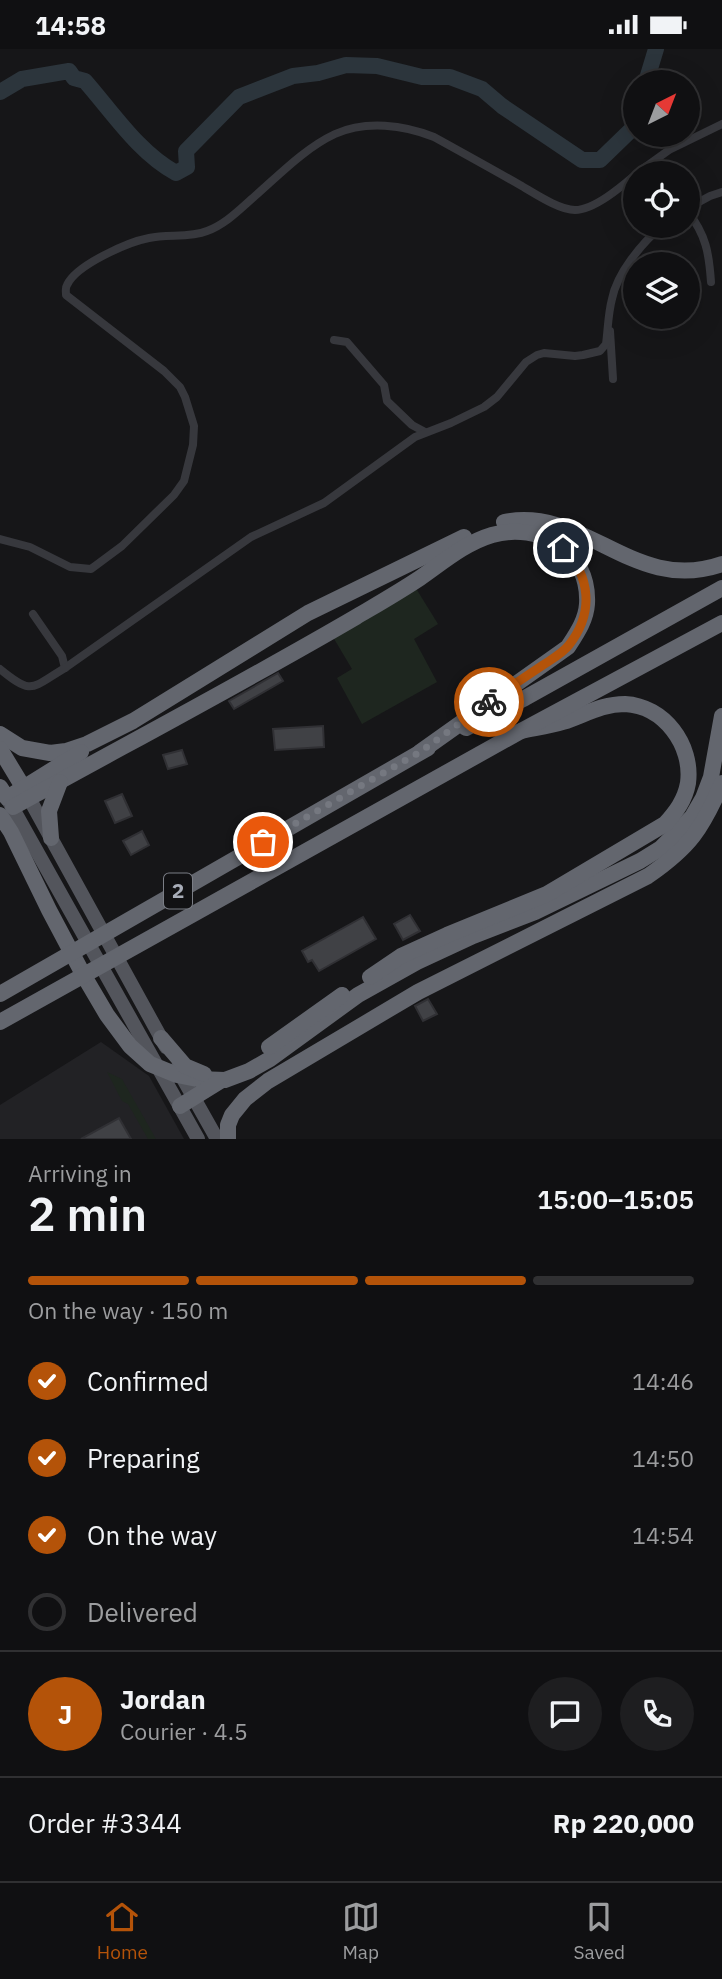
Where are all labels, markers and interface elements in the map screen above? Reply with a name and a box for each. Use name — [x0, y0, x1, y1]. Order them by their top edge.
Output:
text: 14:58 — [35, 8, 106, 42]
north arrow — [623, 70, 700, 147]
map controls — [623, 70, 700, 329]
button: locate — [623, 161, 700, 238]
button: layers — [623, 252, 700, 329]
pin — [533, 518, 593, 578]
icon: home — [544, 529, 582, 567]
courier — [454, 667, 524, 737]
icon: bike — [470, 683, 508, 721]
pin — [233, 812, 293, 872]
icon: bag — [244, 823, 282, 861]
road number: 2 — [164, 873, 192, 909]
text: Arriving in — [28, 1158, 132, 1188]
text: 15:00–15:05 — [537, 1182, 694, 1216]
text: 2 min — [28, 1184, 147, 1244]
text: On the way · 150 m — [28, 1295, 228, 1325]
icon: check — [28, 1362, 66, 1400]
text: Confirmed — [87, 1364, 209, 1398]
text: 14:46 — [632, 1366, 694, 1396]
icon: check — [28, 1439, 66, 1477]
text: Preparing — [87, 1441, 200, 1475]
text: 14:50 — [632, 1443, 694, 1473]
icon: check — [28, 1516, 66, 1554]
text: On the way — [87, 1518, 217, 1552]
text: 14:54 — [632, 1520, 694, 1550]
text: Delivered — [87, 1595, 198, 1629]
button: chat — [528, 1677, 602, 1751]
button: phone — [620, 1677, 694, 1751]
text: Jordan — [120, 1682, 206, 1716]
text: J — [58, 1697, 72, 1731]
text: Courier · 4.5 — [120, 1716, 248, 1746]
text: Order #3344 — [28, 1806, 182, 1840]
text: Rp 220,000 — [553, 1806, 694, 1840]
tab: Home — [97, 1898, 148, 1964]
tab: Map — [342, 1898, 380, 1964]
tab: Saved — [573, 1898, 625, 1964]

